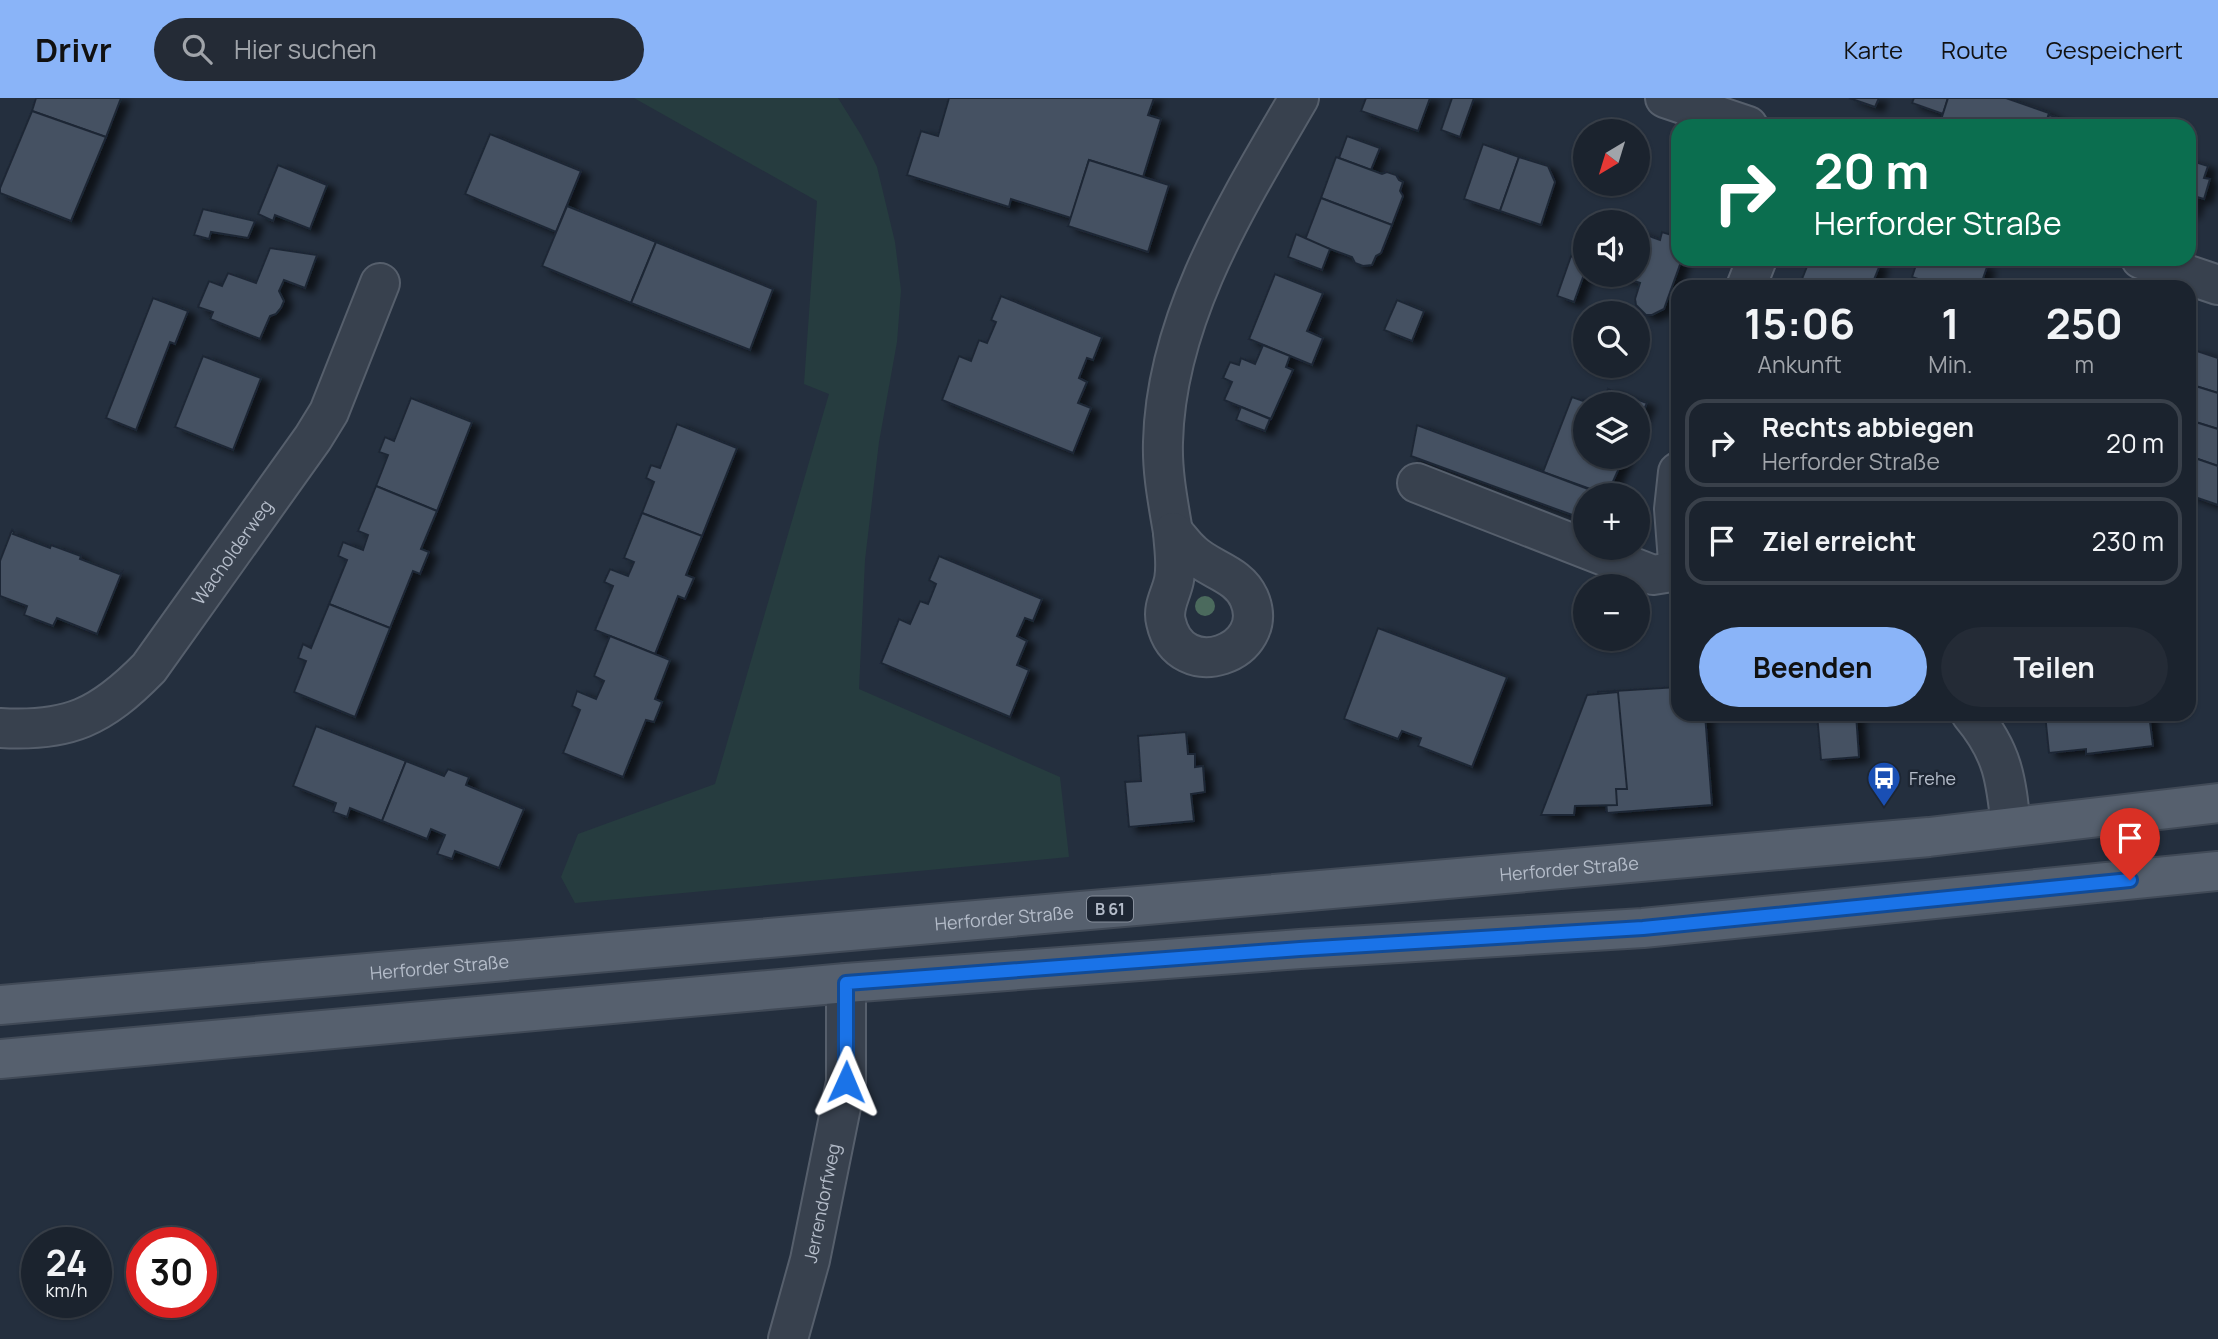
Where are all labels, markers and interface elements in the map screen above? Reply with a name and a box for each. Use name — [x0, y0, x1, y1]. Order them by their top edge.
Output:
search box — [154, 18, 644, 81]
text: Drivr — [35, 27, 112, 72]
icon: search — [178, 30, 216, 68]
text: Hier suchen — [234, 31, 377, 67]
text: Karte — [1844, 33, 1903, 66]
text: Route — [1941, 33, 2008, 66]
text: Gespeichert — [2046, 33, 2183, 66]
north arrow — [1573, 119, 1650, 196]
map controls — [1573, 119, 1650, 651]
text: 20 m — [1814, 137, 1929, 204]
icon: right — [1699, 147, 1790, 238]
text: Herforder Straße — [1814, 201, 2062, 245]
button: sound — [1573, 210, 1650, 287]
text: 15:06 — [1744, 294, 1855, 352]
text: 1 — [1941, 294, 1960, 352]
text: 250 — [2046, 294, 2123, 352]
button: search — [1573, 301, 1650, 378]
text: Ankunft — [1757, 348, 1842, 380]
text: Min. — [1928, 348, 1973, 380]
text: m — [2075, 348, 2094, 380]
button: layers — [1573, 392, 1650, 469]
text: Rechts abbiegen — [1762, 409, 1974, 445]
icon: right — [1703, 424, 1741, 462]
text: 20 m — [2106, 425, 2164, 461]
text: Herforder Straße — [1762, 445, 1940, 477]
button: + — [1573, 483, 1650, 560]
street label: Wacholderweg — [186, 495, 277, 609]
icon: arrive — [1703, 522, 1741, 560]
text: Ziel erreicht — [1762, 523, 1916, 559]
text: 230 m — [2092, 523, 2164, 559]
button: − — [1573, 574, 1650, 651]
button: Beenden — [1699, 627, 1927, 707]
button: Teilen — [1941, 627, 2168, 707]
bus stop icon: Frehe — [1865, 759, 1903, 808]
place label: Frehe — [1909, 766, 1956, 790]
pin — [2100, 808, 2160, 880]
icon: arrive — [2111, 819, 2149, 857]
street label: Herforder Straße — [1499, 850, 1640, 886]
road number: B 61 — [1087, 896, 1133, 922]
street label: Herforder Straße — [934, 900, 1075, 936]
street label: Herforder Straße — [369, 949, 510, 985]
position arrow — [809, 1045, 883, 1119]
street label: Jerrendorfweg — [798, 1141, 845, 1265]
speed limit sign: 30 — [126, 1227, 217, 1318]
text: 24 — [46, 1239, 87, 1287]
text: km/h — [46, 1278, 87, 1302]

